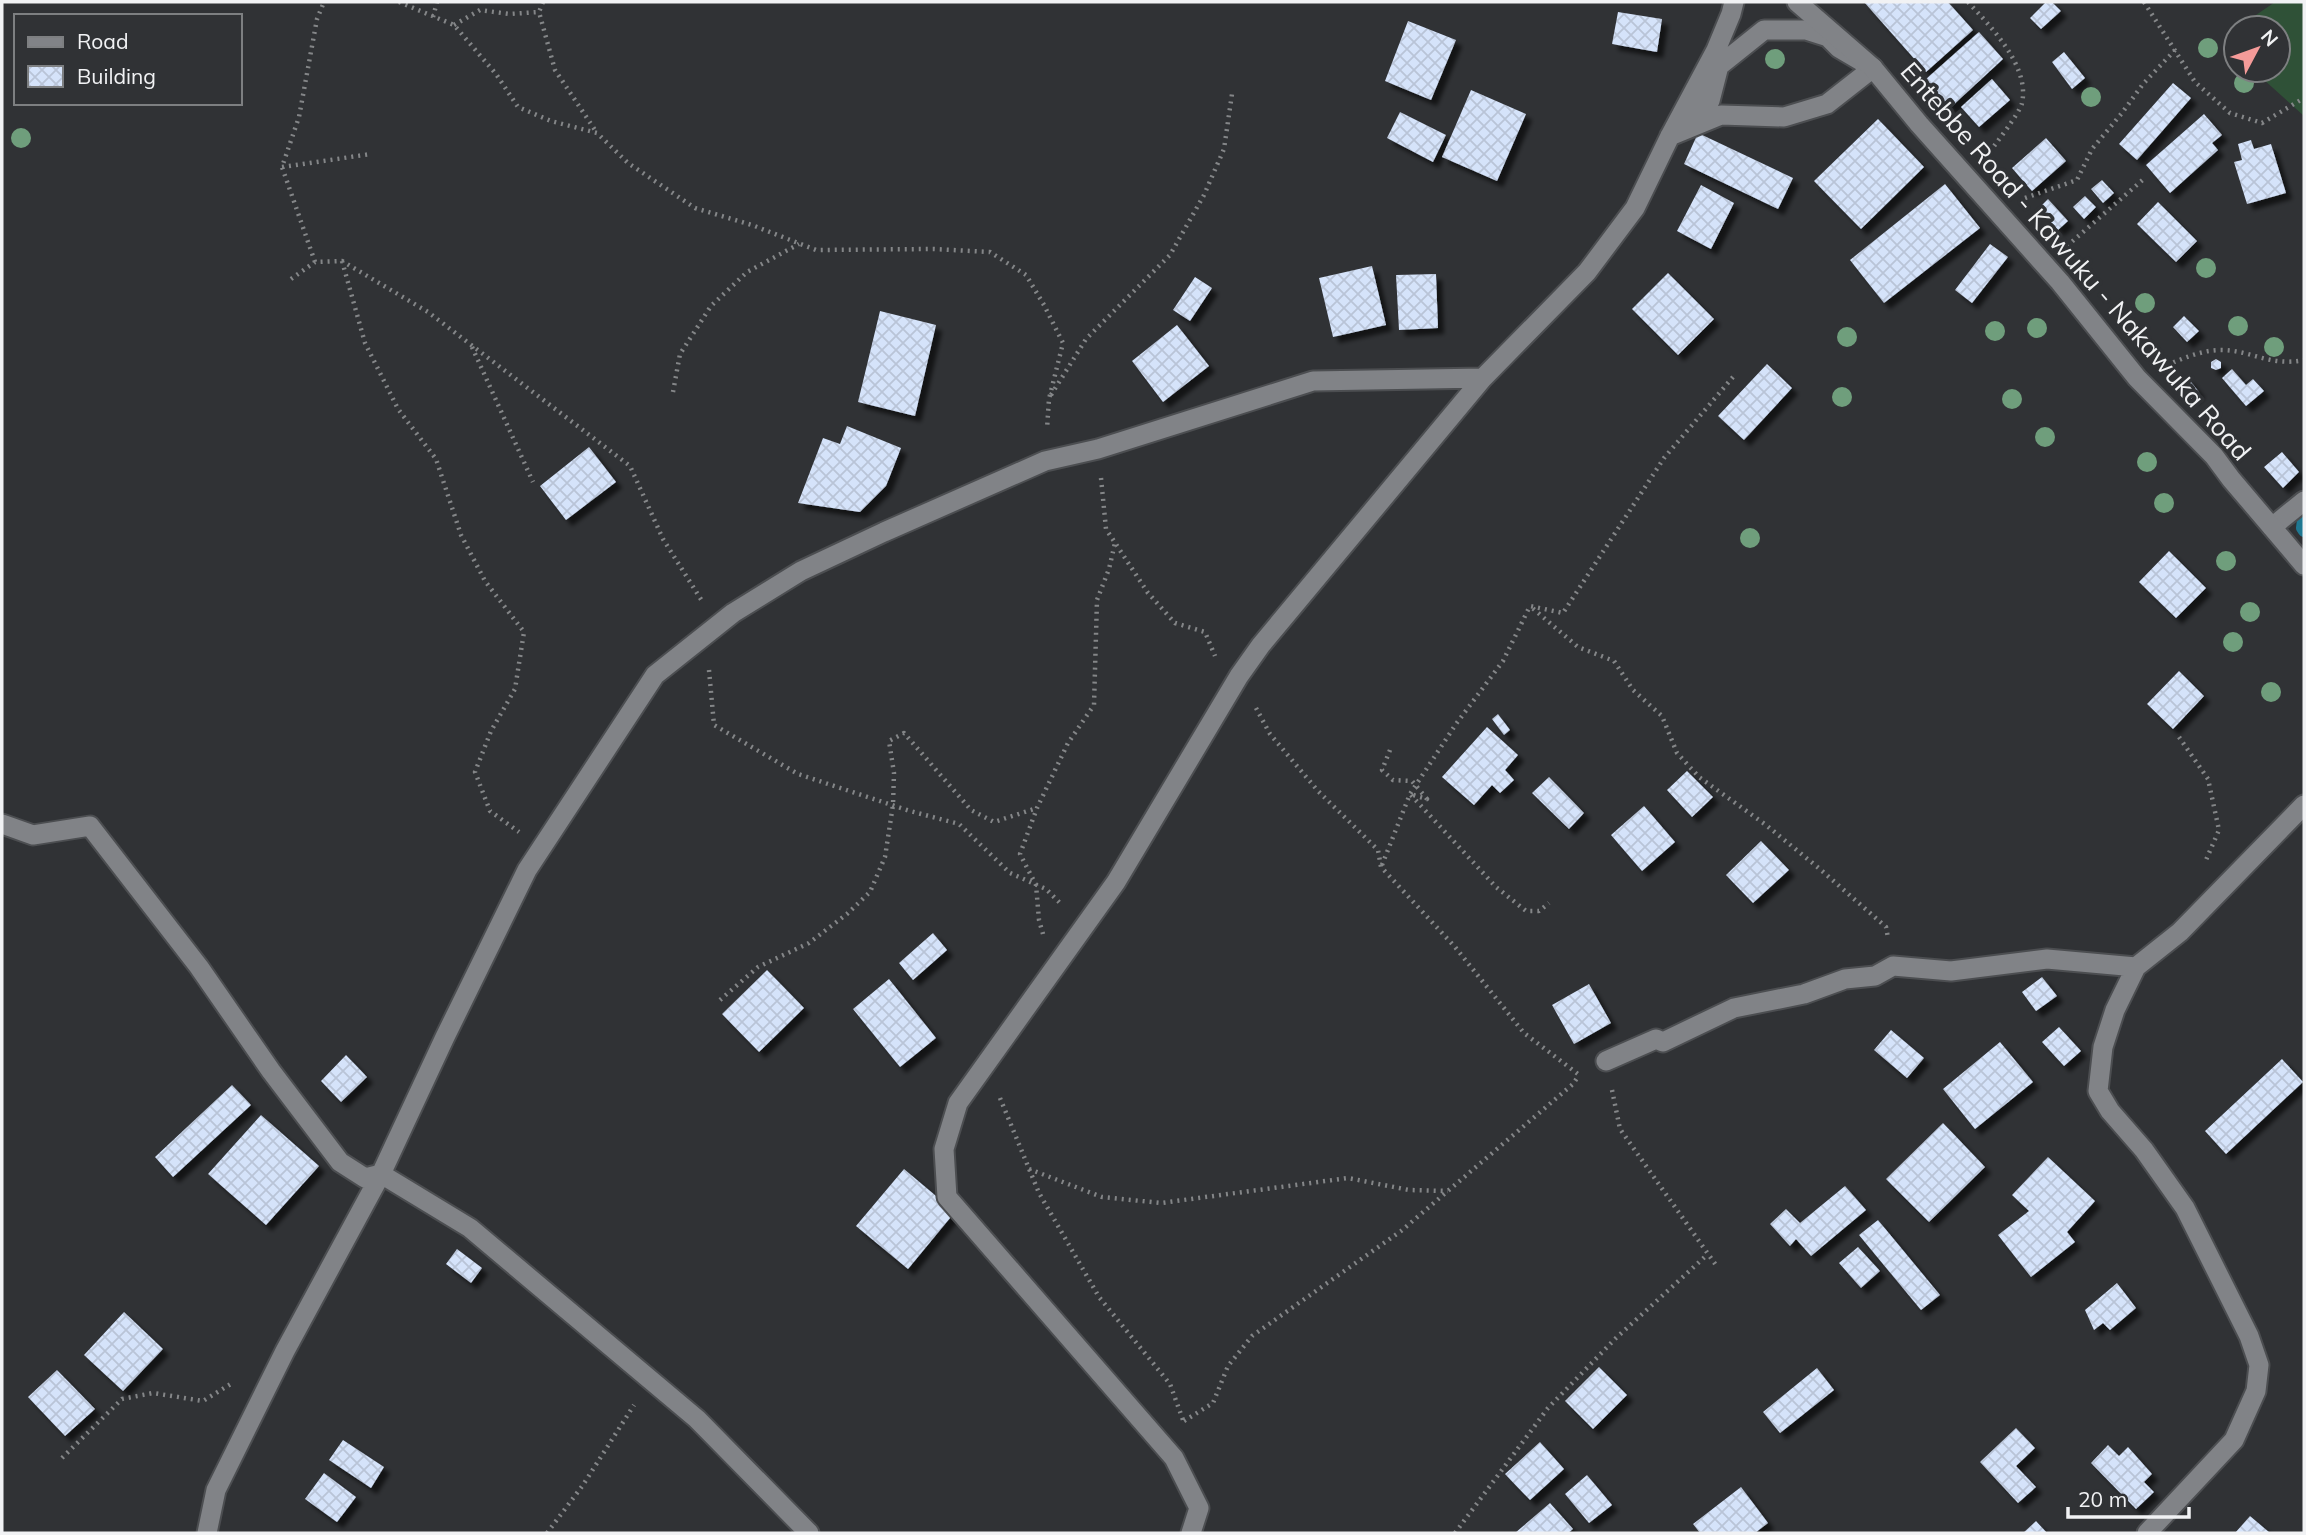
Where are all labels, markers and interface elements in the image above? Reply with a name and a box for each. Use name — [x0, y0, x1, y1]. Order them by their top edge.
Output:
legend — [14, 14, 242, 105]
north arrow — [2222, 14, 2292, 84]
text: N — [2256, 25, 2284, 51]
text: Road — [77, 28, 128, 54]
street label: Entebbe Road - Kawuku - Nakawuka Road — [1894, 55, 2258, 467]
text: Building — [77, 63, 156, 89]
scale bar — [2068, 1476, 2189, 1520]
text: 20 m — [2078, 1486, 2127, 1512]

